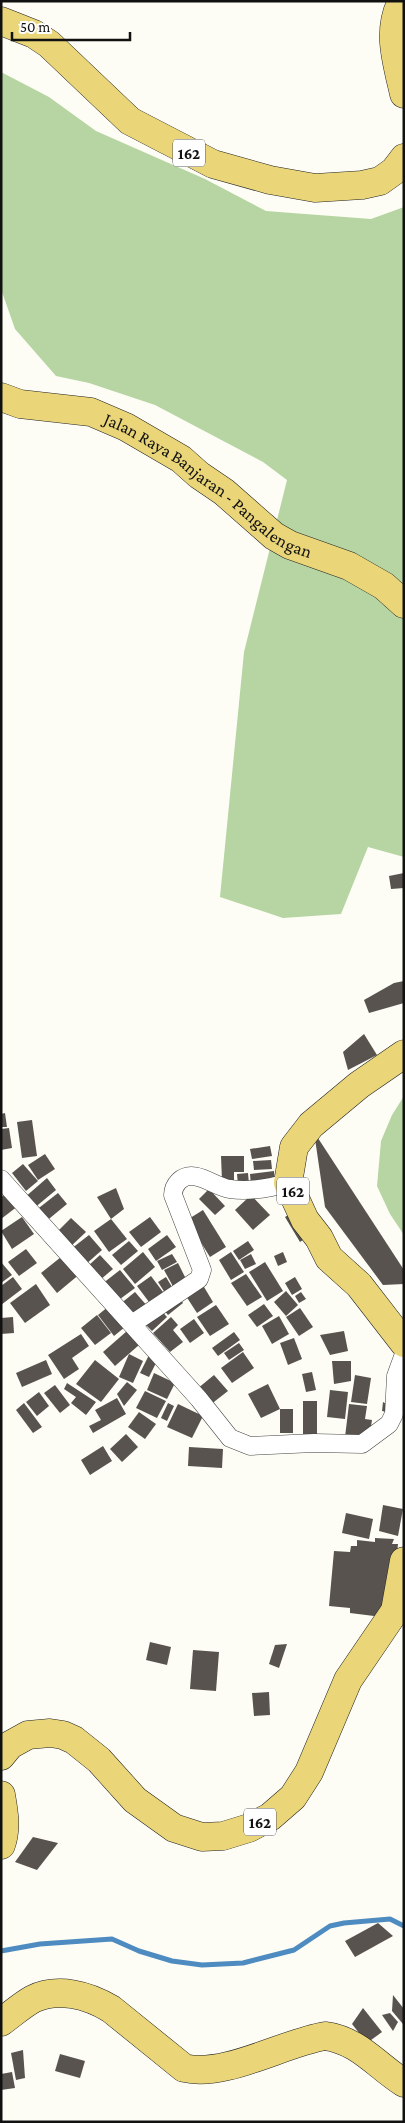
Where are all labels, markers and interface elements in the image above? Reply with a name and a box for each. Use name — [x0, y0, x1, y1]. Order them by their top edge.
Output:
scale bar — [12, 10, 130, 42]
text: 50 m — [20, 19, 50, 35]
road number: 162 — [173, 140, 205, 167]
street label: Jalan Raya Banjaran - Pangalengan — [99, 408, 315, 562]
road number: 162 — [277, 1178, 309, 1204]
road number: 162 — [244, 1808, 276, 1835]

